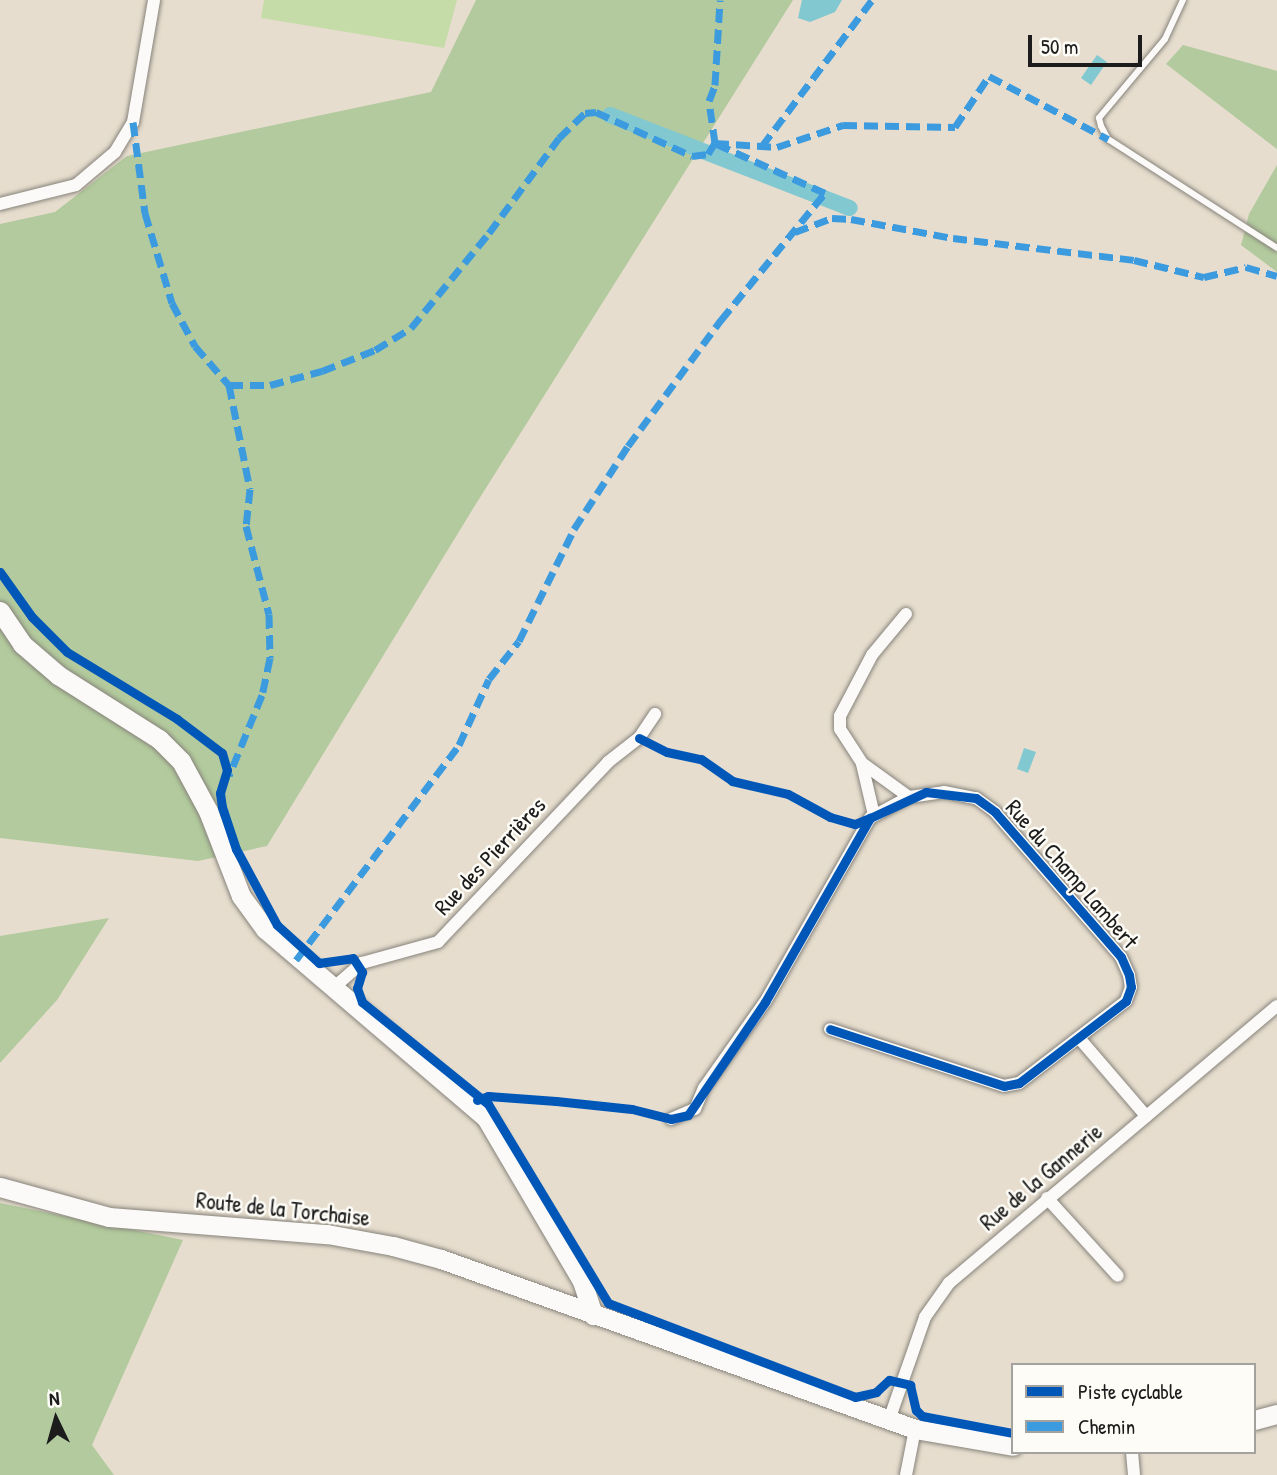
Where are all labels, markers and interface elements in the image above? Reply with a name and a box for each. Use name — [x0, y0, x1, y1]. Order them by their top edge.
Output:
scale bar — [1032, 21, 1146, 65]
text: 50 m — [1041, 32, 1078, 61]
street label: Rue des Pierrières — [429, 792, 551, 920]
street label: Rue du Champ Lambert — [1000, 794, 1144, 954]
street label: Rue de la Gannerie — [974, 1118, 1108, 1236]
street label: Route de la Torchaise — [195, 1186, 371, 1232]
legend — [1011, 1363, 1256, 1454]
text: Piste cyclable — [1078, 1377, 1183, 1406]
north arrow — [21, 1384, 91, 1454]
text: N — [48, 1385, 60, 1411]
text: Chemin — [1078, 1412, 1135, 1441]

